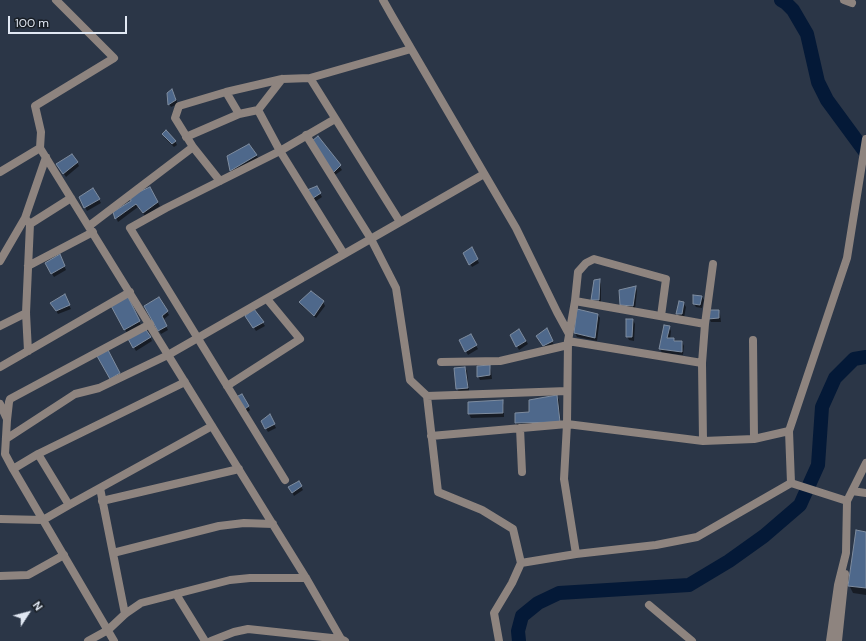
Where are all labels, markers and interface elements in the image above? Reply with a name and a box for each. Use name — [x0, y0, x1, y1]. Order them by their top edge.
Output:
scale bar — [10, 8, 129, 34]
text: 100 m — [15, 15, 49, 31]
north arrow — [8, 593, 48, 633]
text: N — [30, 599, 46, 613]

